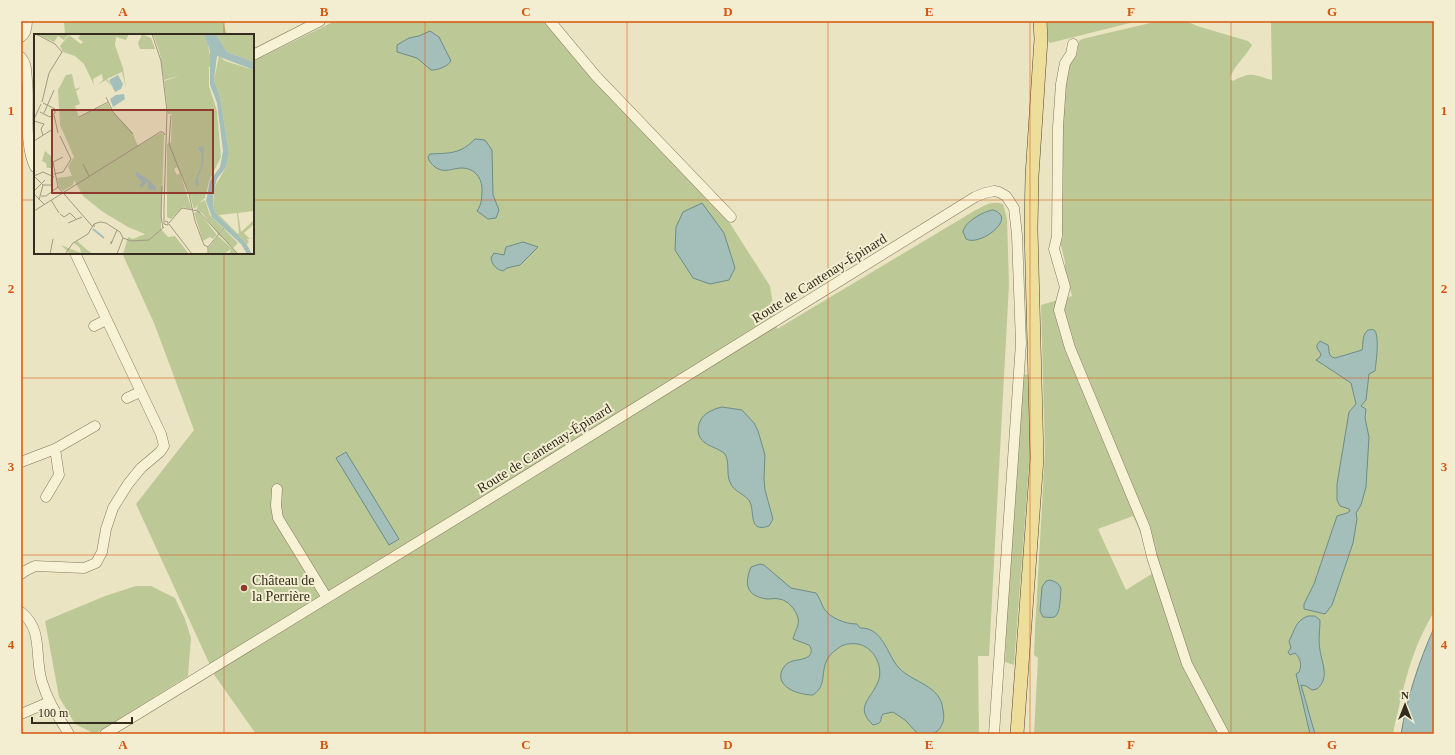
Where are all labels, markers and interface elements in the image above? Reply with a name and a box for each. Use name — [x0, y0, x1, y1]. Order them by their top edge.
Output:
text: A — [118, 4, 128, 19]
text: B — [320, 4, 329, 19]
text: C — [521, 4, 531, 19]
text: D — [723, 4, 733, 19]
text: E — [925, 4, 933, 19]
text: F — [1127, 4, 1135, 19]
text: G — [1327, 4, 1337, 19]
inset map — [34, 34, 254, 254]
text: 1 — [8, 103, 14, 118]
text: 1 — [1441, 103, 1447, 118]
street label: Route de Cantenay-Épinard — [749, 230, 889, 326]
text: 2 — [8, 281, 14, 296]
text: 2 — [1441, 281, 1447, 296]
street label: Route de Cantenay-Épinard — [474, 400, 614, 496]
text: 3 — [8, 459, 15, 474]
text: 3 — [1441, 459, 1448, 474]
place label: Château de la Perrière — [252, 573, 315, 604]
marker: Château de la Perrière — [239, 583, 249, 593]
text: 4 — [8, 637, 15, 652]
text: 4 — [1441, 637, 1448, 652]
north arrow — [1385, 685, 1425, 725]
text: N — [1401, 689, 1409, 701]
scale bar — [32, 699, 132, 725]
text: 100 m — [38, 706, 69, 720]
text: A — [118, 737, 128, 752]
text: B — [320, 737, 329, 752]
text: C — [521, 737, 531, 752]
text: D — [723, 737, 733, 752]
text: E — [925, 737, 933, 752]
text: F — [1127, 737, 1135, 752]
text: G — [1327, 737, 1337, 752]

